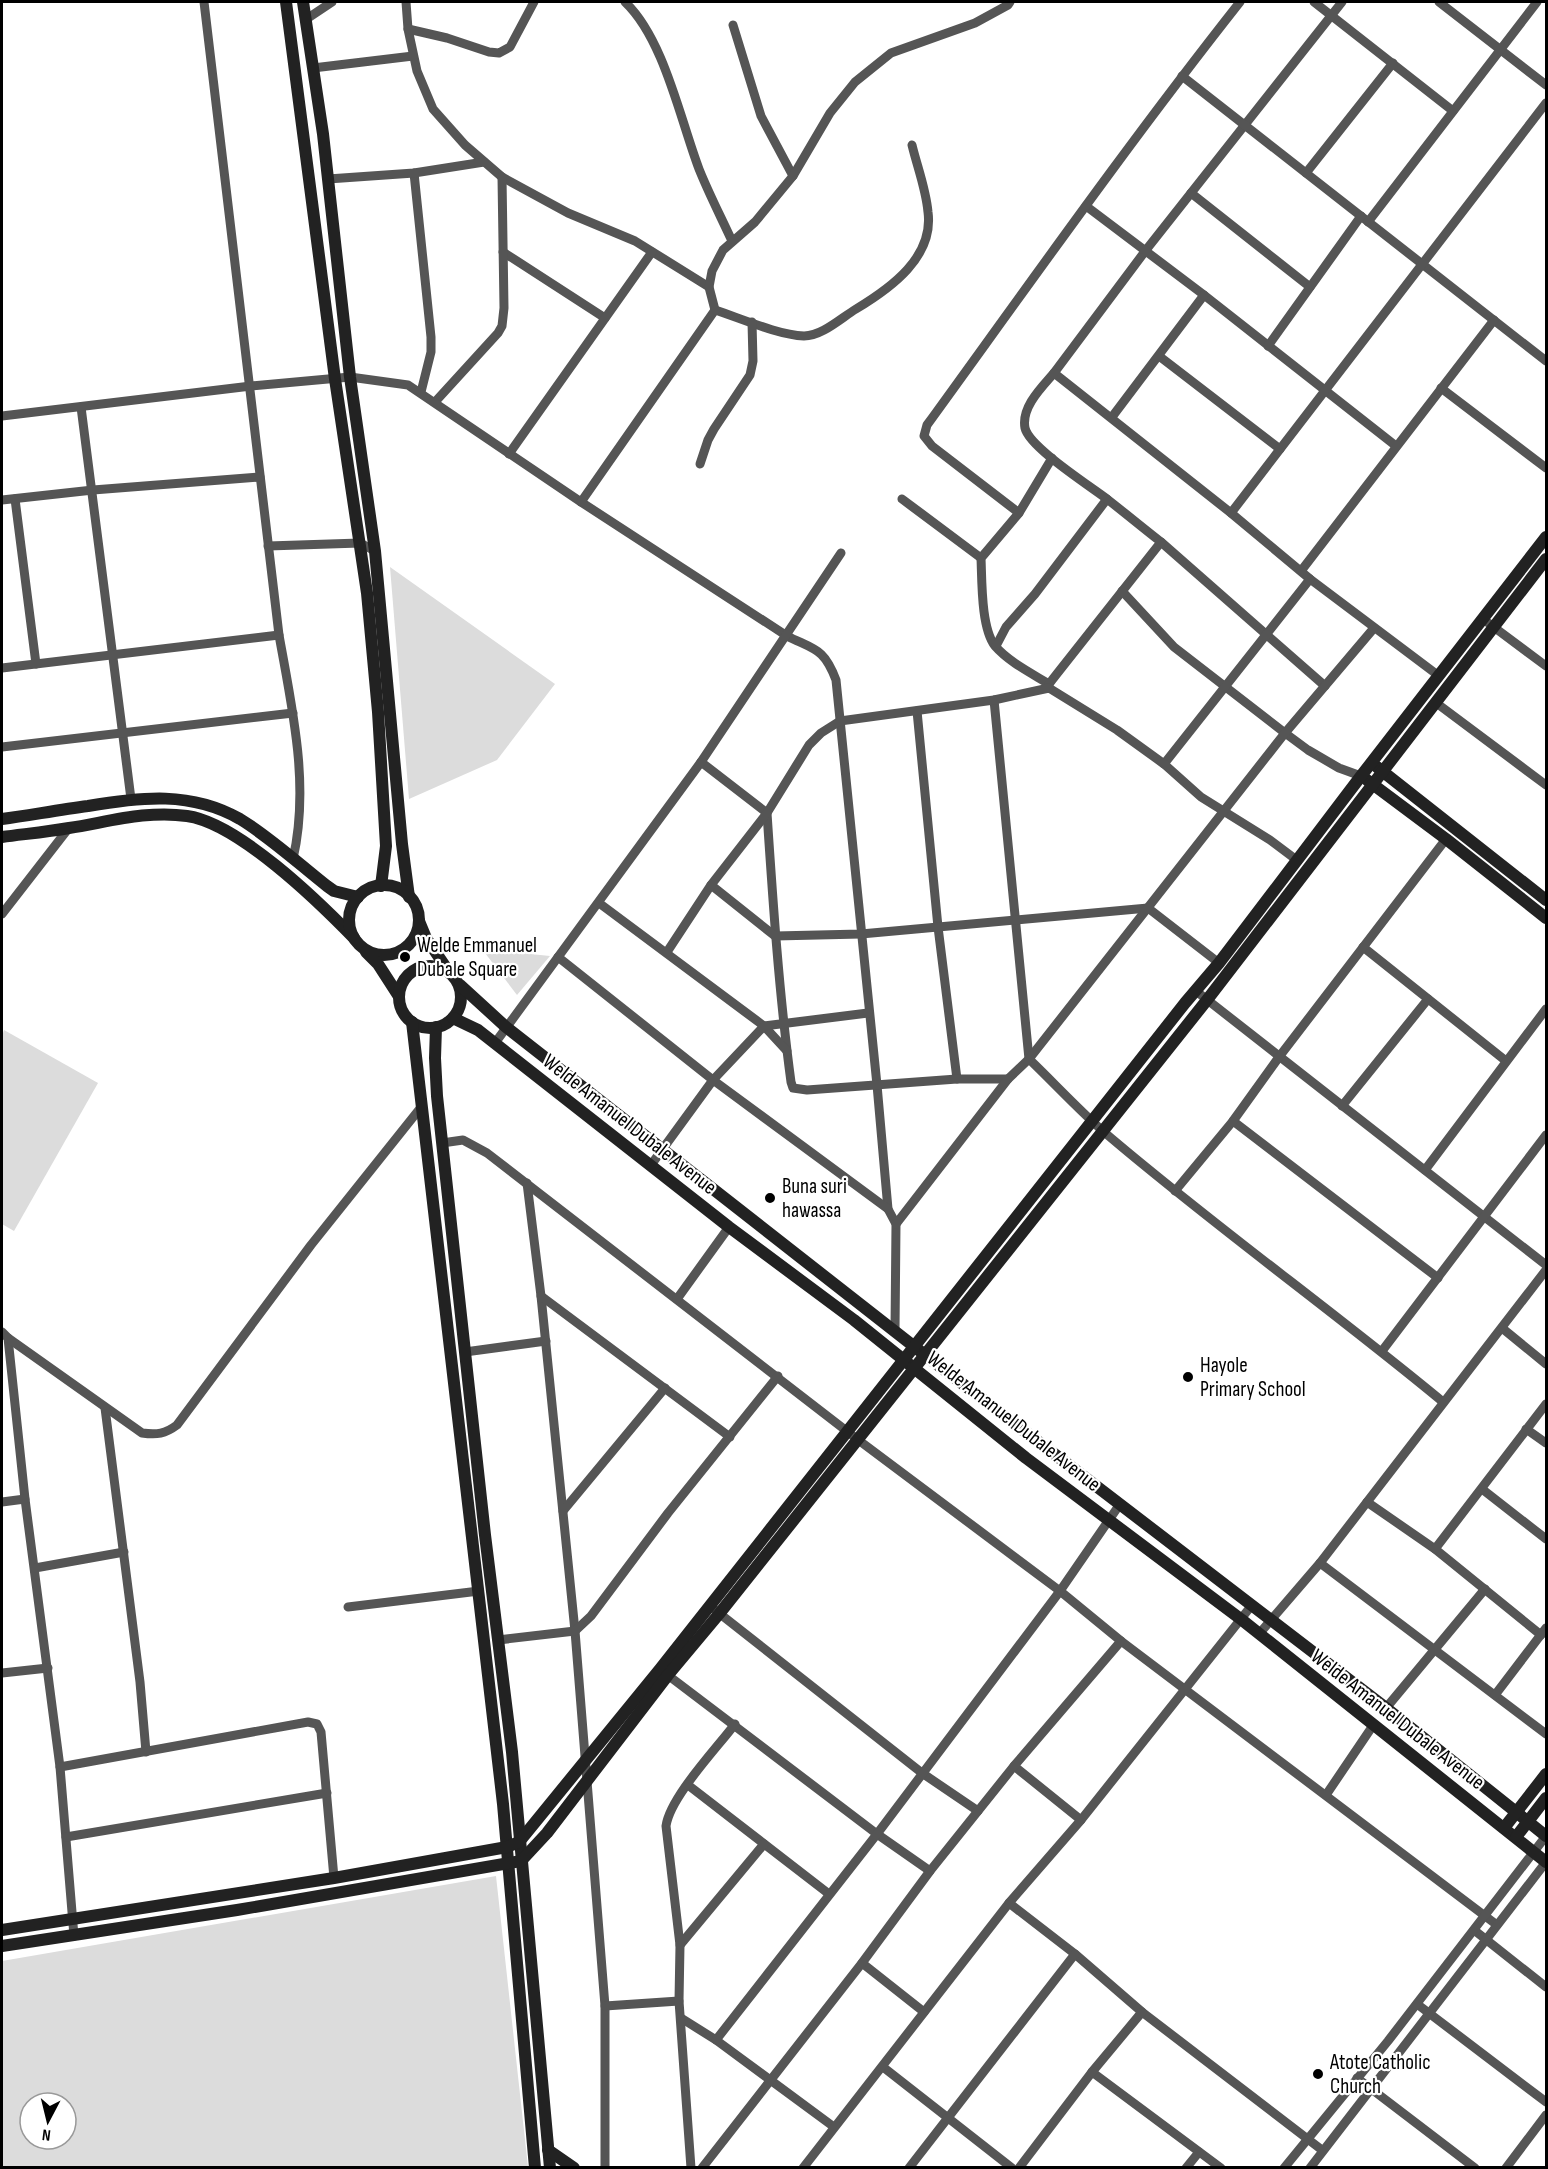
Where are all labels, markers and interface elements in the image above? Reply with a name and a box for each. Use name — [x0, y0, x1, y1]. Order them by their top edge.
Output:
place label: Welde Emmanuel Dubale Square — [417, 933, 537, 982]
marker: Welde Emmanuel Dubale Square — [398, 950, 412, 964]
street label: Welde Amanuel Dubale Avenue — [538, 1049, 722, 1200]
place label: Buna suri hawassa — [782, 1174, 847, 1223]
marker: Buna suri hawassa — [763, 1191, 777, 1205]
street label: Welde Amanuel Dubale Avenue — [922, 1346, 1106, 1497]
place label: Hayole Primary School — [1200, 1353, 1306, 1402]
marker: Hayole Primary School — [1181, 1370, 1195, 1384]
street label: Welde Amanuel Dubale Avenue — [1306, 1644, 1490, 1795]
place label: Atote Catholic Church — [1329, 2050, 1431, 2099]
marker: Atote Catholic Church — [1311, 2067, 1325, 2081]
north arrow — [18, 2091, 78, 2151]
text: N — [41, 2124, 52, 2144]

